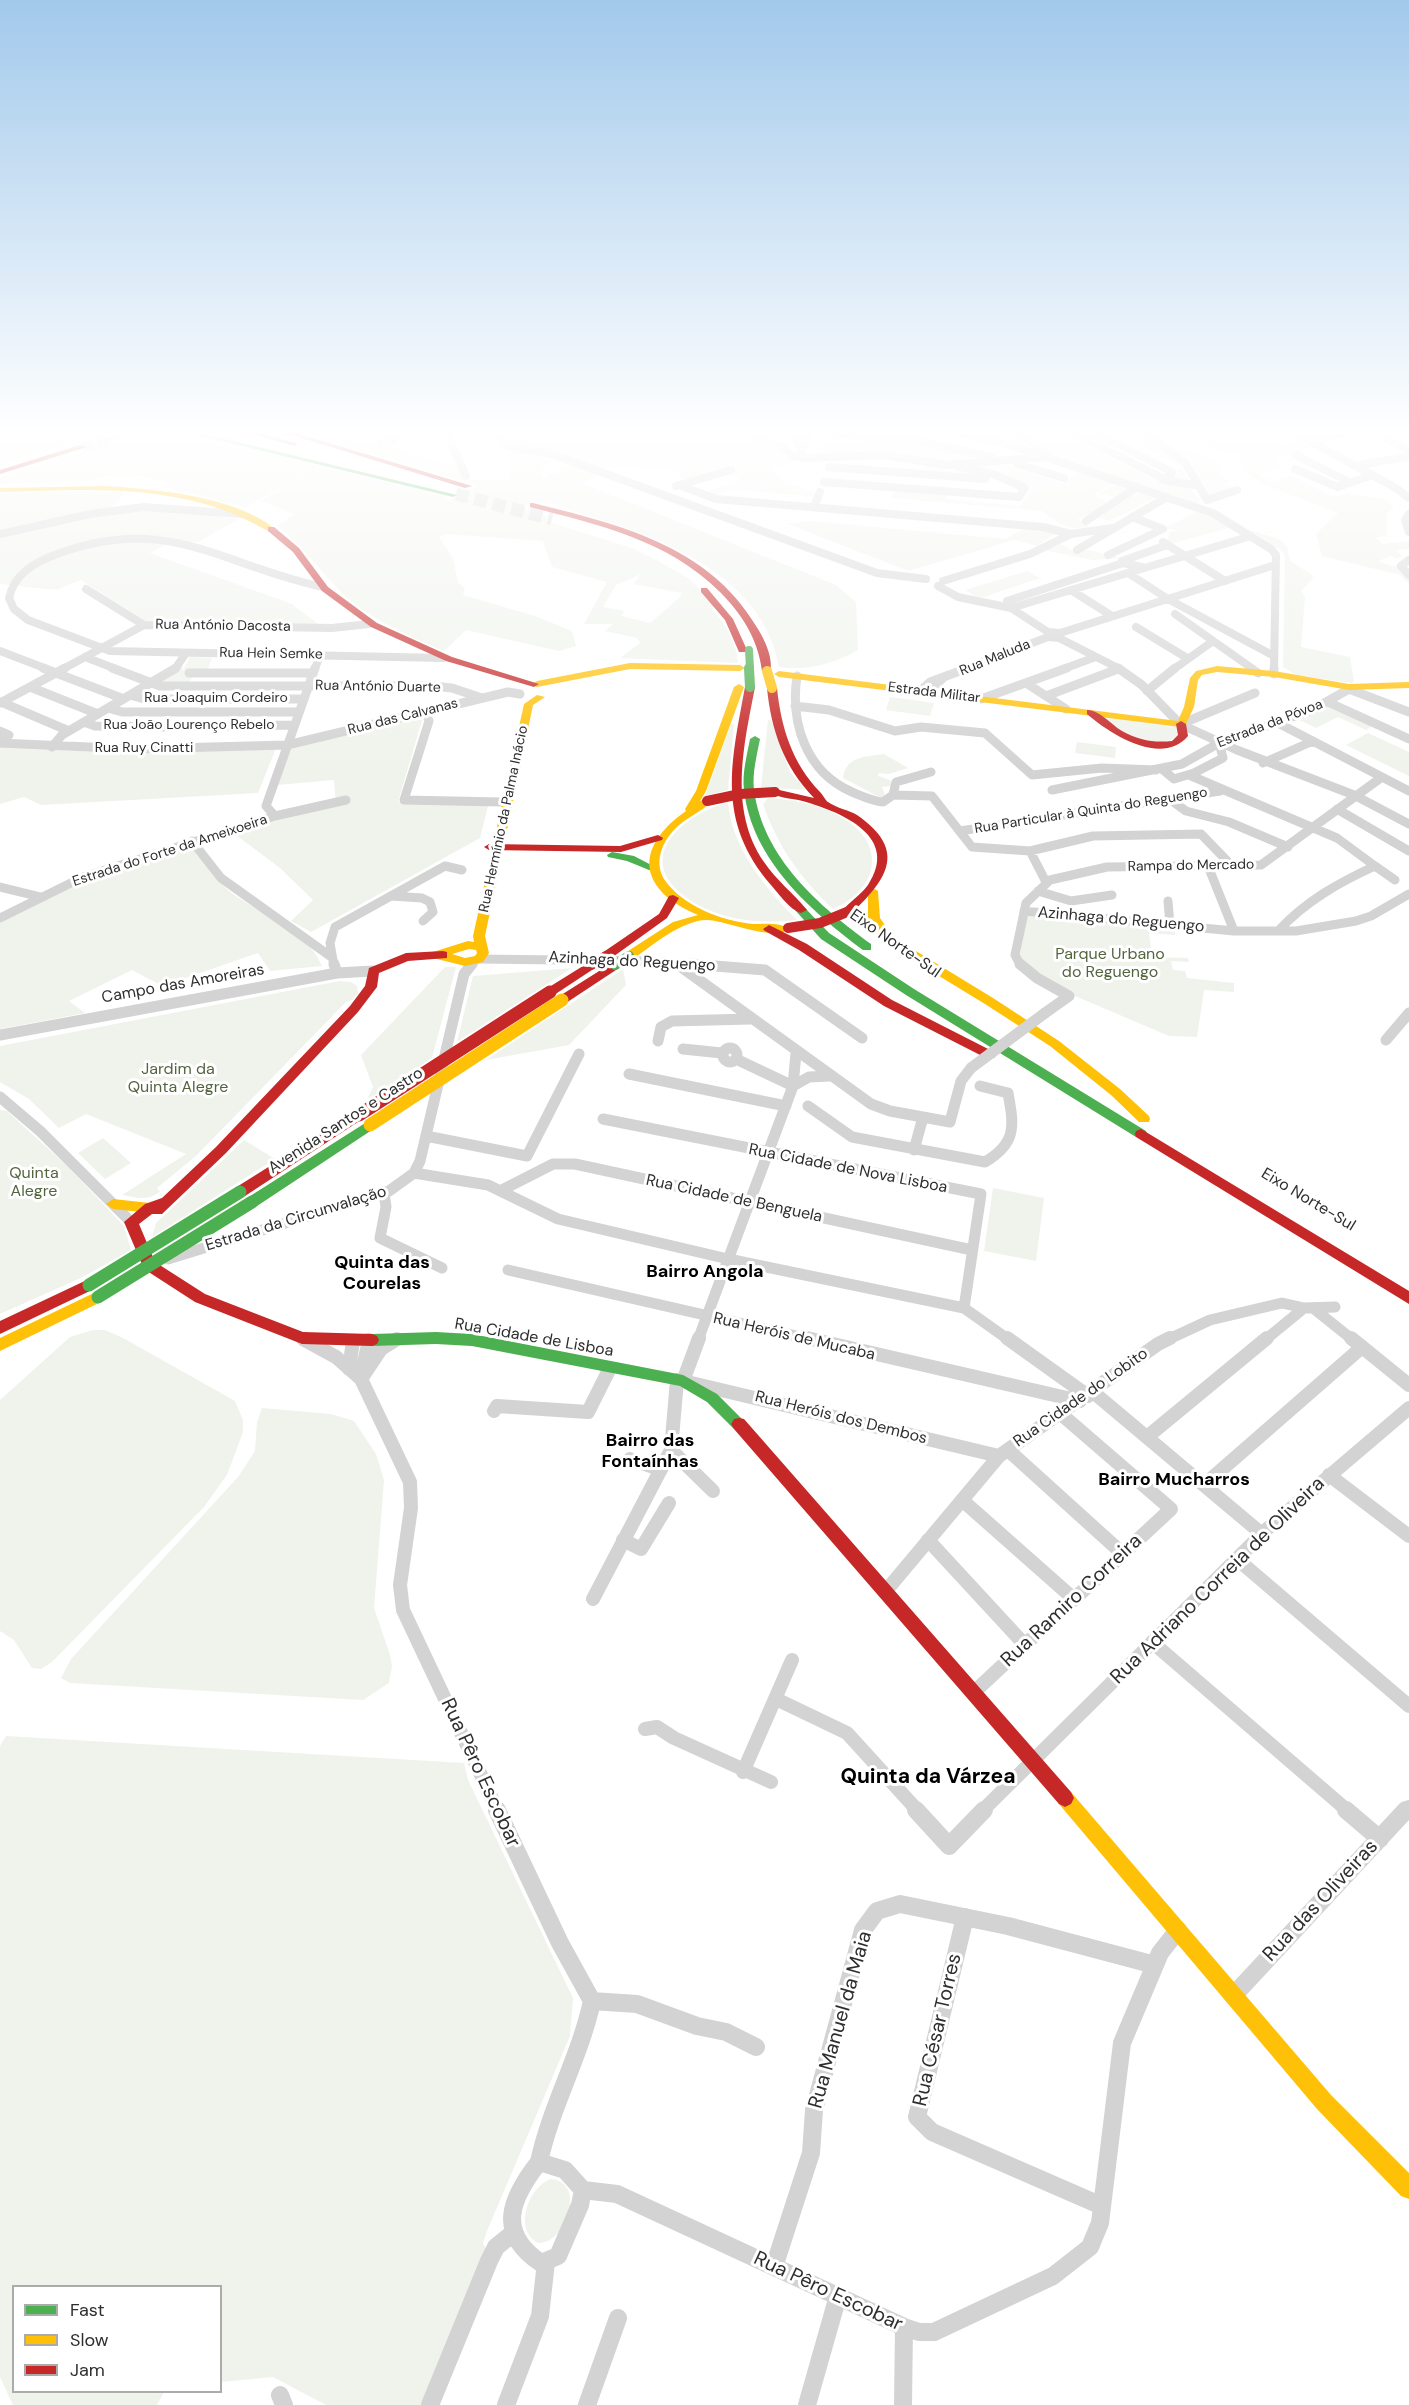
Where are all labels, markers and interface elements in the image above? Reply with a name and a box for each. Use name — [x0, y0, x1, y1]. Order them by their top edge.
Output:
street label: Rua António Dacosta — [155, 616, 291, 636]
street label: Rua Maluda — [957, 636, 1033, 680]
street label: Rua Hein Semke — [219, 645, 323, 663]
street label: Rua António Duarte — [315, 678, 441, 696]
street label: Estrada Militar — [887, 679, 981, 707]
street label: Rua Joaquim Cordeiro — [144, 690, 288, 706]
street label: Rua das Calvanas — [346, 695, 460, 739]
street label: Estrada da Póvoa — [1215, 696, 1325, 752]
street label: Rua João Lourenço Rebelo — [104, 717, 274, 733]
street label: Rua Hermínio da Palma Inácio — [476, 724, 532, 914]
street label: Rua Ruy Cinatti — [95, 740, 193, 756]
street label: Rua Particular à Quinta do Reguengo — [973, 784, 1209, 838]
street label: Estrada do Forte da Ameixoeira — [71, 812, 269, 890]
street label: Rampa do Mercado — [1128, 856, 1254, 876]
street label: Azinhaga do Reguengo — [1037, 903, 1205, 937]
street label: Eixo Norte-Sul — [846, 906, 944, 982]
park label: Parque Urbano do Reguengo — [1055, 945, 1165, 983]
street label: Azinhaga do Reguengo — [548, 948, 716, 976]
street label: Campo das Amoreiras — [100, 960, 266, 1008]
park label: Jardim da Quinta Alegre — [128, 1060, 228, 1098]
street label: Avenida Santos e Castro — [265, 1064, 427, 1178]
street label: Rua Cidade de Nova Lisboa — [747, 1140, 949, 1198]
park label: Quinta Alegre — [9, 1164, 59, 1202]
street label: Eixo Norte-Sul — [1257, 1164, 1359, 1236]
street label: Rua Cidade de Benguela — [644, 1171, 824, 1227]
street label: Estrada da Circunvalação — [203, 1182, 389, 1256]
district label: Quinta das Courelas — [334, 1252, 430, 1294]
district label: Bairro Angola — [646, 1261, 764, 1283]
street label: Rua Heróis de Mucaba — [711, 1309, 877, 1365]
street label: Rua Cidade de Lisboa — [453, 1315, 615, 1361]
street label: Rua Cidade do Lobito — [1010, 1344, 1152, 1452]
street label: Rua Heróis dos Dembos — [753, 1387, 929, 1449]
district label: Bairro das Fontaínhas — [601, 1430, 699, 1472]
district label: Bairro Mucharros — [1098, 1469, 1250, 1491]
street label: Rua Adriano Correia de Oliveira — [1106, 1472, 1330, 1690]
street label: Rua Ramiro Correira — [997, 1530, 1147, 1672]
street label: Rua Pêro Escobar — [435, 1695, 525, 1851]
district label: Quinta da Várzea — [840, 1764, 1016, 1790]
street label: Rua das Oliveiras — [1258, 1835, 1384, 1967]
street label: Rua Manuel da Maia — [804, 1929, 878, 2111]
street label: Rua César Torres — [909, 1951, 967, 2109]
street label: Rua Pêro Escobar — [750, 2247, 906, 2337]
legend — [12, 2285, 222, 2393]
text: Fast — [70, 2298, 105, 2322]
text: Slow — [70, 2328, 109, 2352]
text: Jam — [70, 2358, 105, 2382]

